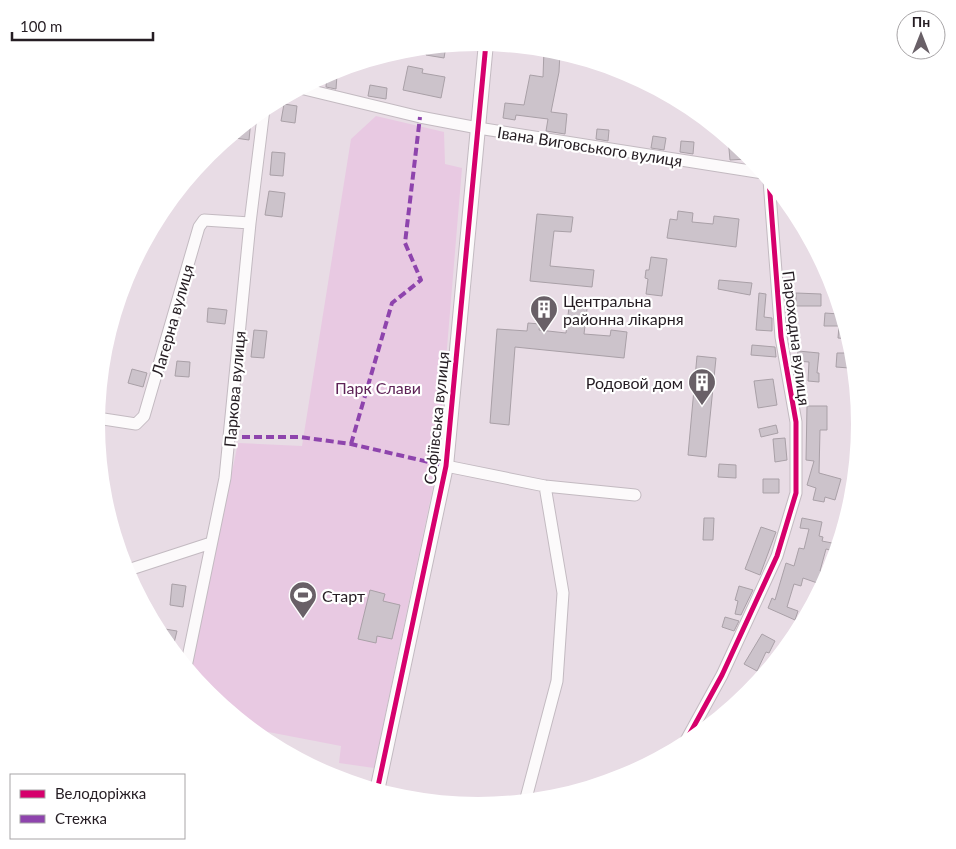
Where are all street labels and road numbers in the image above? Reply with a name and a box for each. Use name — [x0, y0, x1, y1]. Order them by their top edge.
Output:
street label: Івана Виговського вулиця — [496, 122, 684, 170]
street label: Лагерна вулиця — [147, 262, 197, 379]
street label: Пароходна вулиця — [779, 269, 815, 407]
street label: Паркова вулиця — [219, 330, 249, 448]
street label: Софіївська вулиця — [420, 351, 452, 485]

